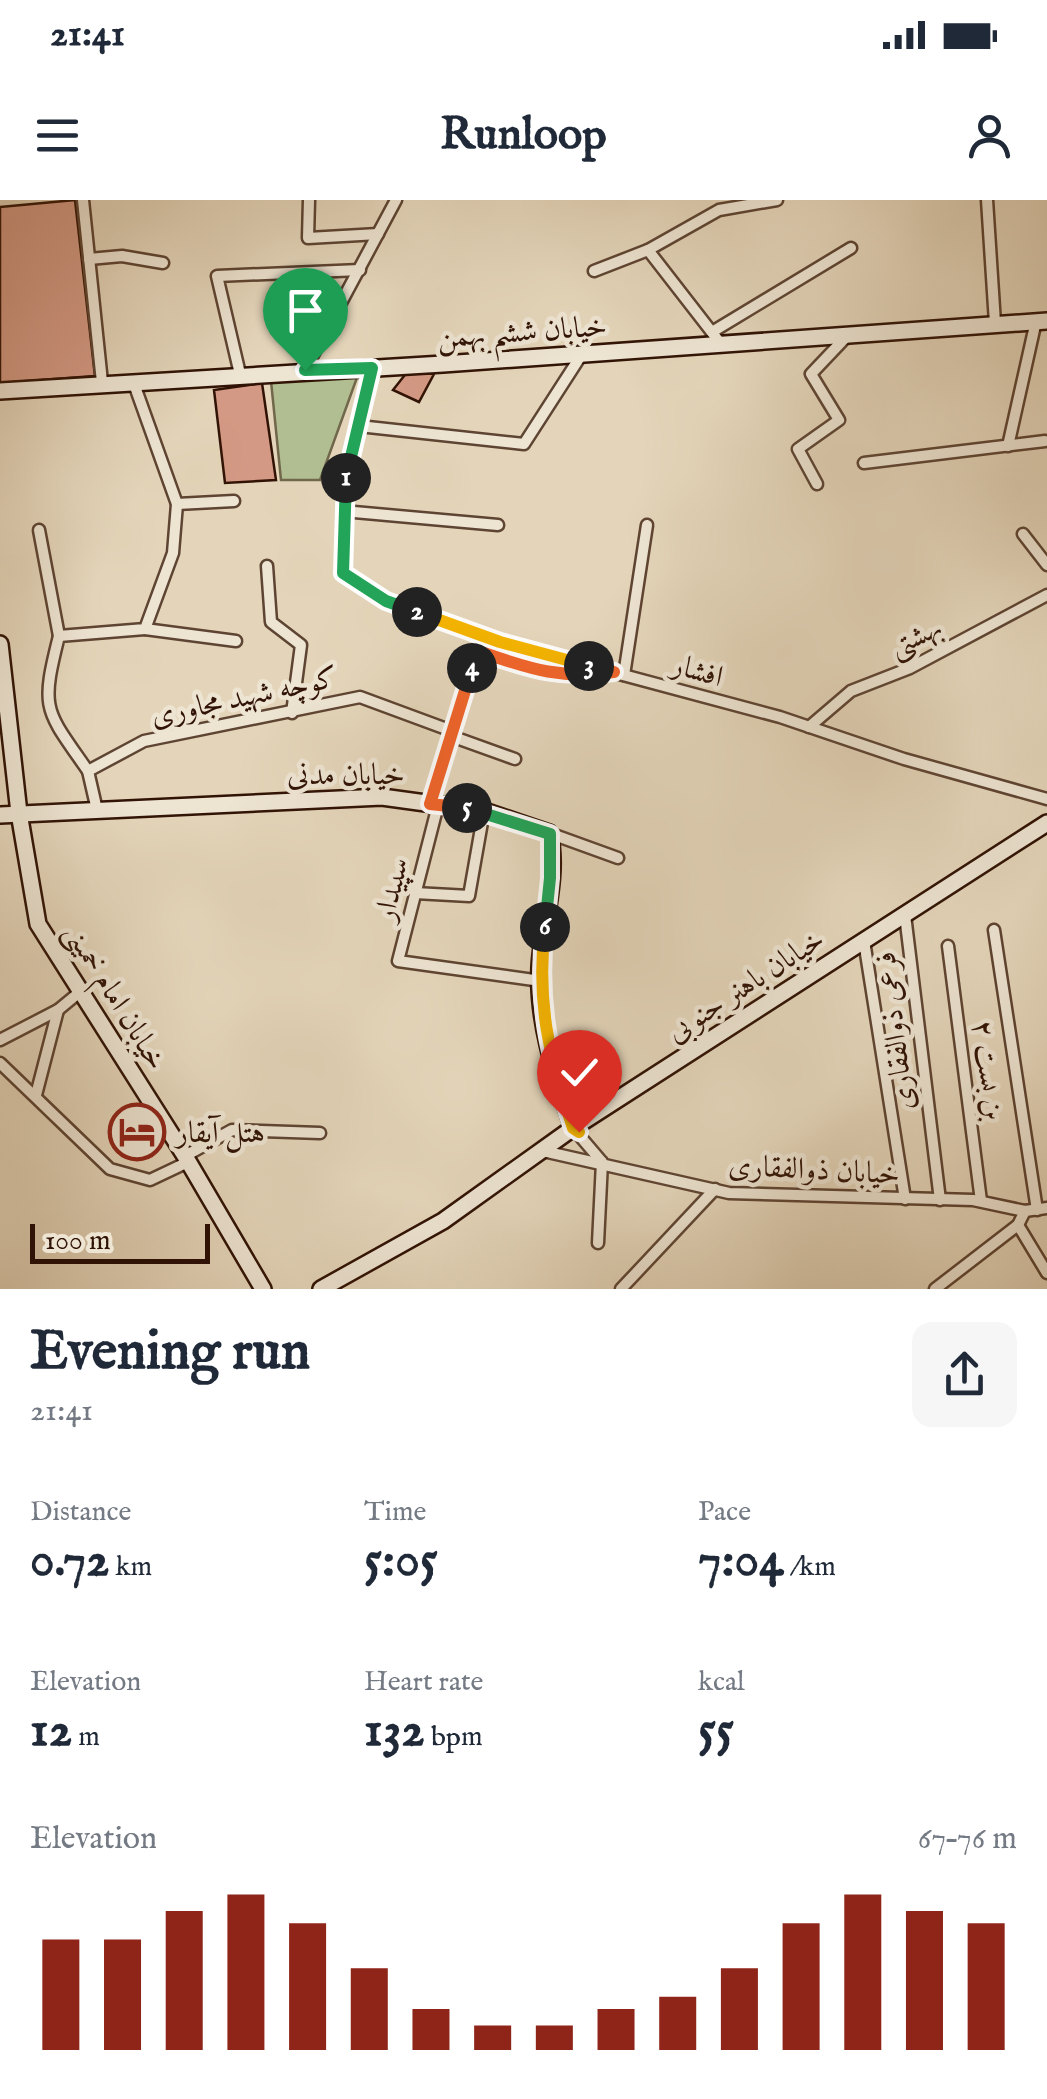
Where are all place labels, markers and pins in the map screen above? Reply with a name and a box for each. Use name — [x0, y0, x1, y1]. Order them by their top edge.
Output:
pin — [263, 268, 348, 371]
pin: 1 — [321, 453, 371, 503]
pin: 2 — [392, 587, 442, 637]
pin: 3 — [564, 641, 614, 691]
pin: 4 — [447, 643, 497, 693]
pin: 5 — [442, 783, 492, 833]
pin: 6 — [520, 902, 570, 952]
pin — [537, 1030, 622, 1133]
hotel icon: هتل آیقار — [107, 1102, 167, 1162]
place label: هتل آیقار — [173, 1114, 265, 1153]

